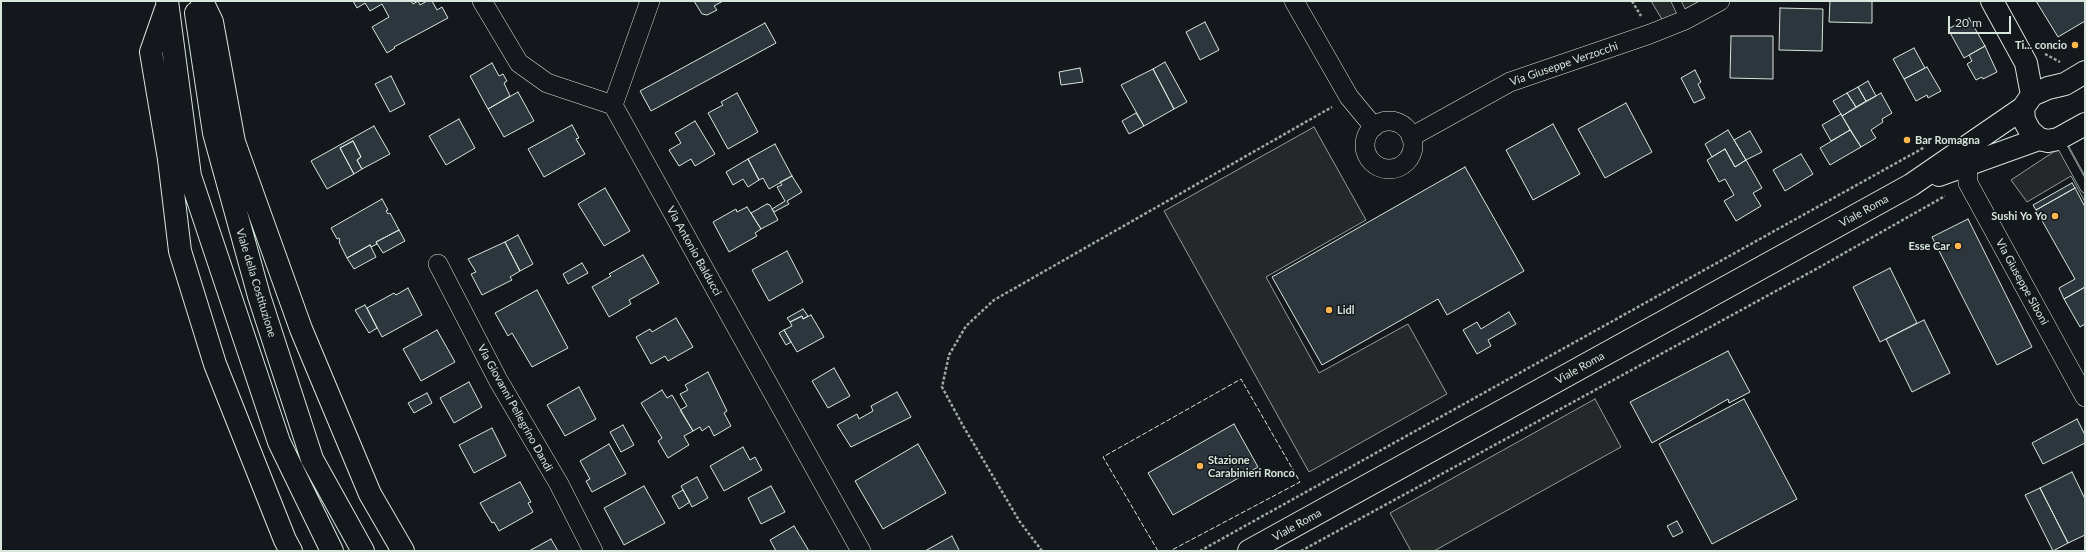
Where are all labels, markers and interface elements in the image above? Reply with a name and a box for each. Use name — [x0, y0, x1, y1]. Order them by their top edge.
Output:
scale bar — [1950, 8, 2013, 34]
text: 20 m — [1955, 15, 1982, 30]
place label: Ti... concio — [2015, 38, 2067, 52]
street label: Via Giuseppe Verzocchi — [1508, 39, 1620, 89]
marker: Ti... concio — [2070, 40, 2080, 50]
place label: Bar Romagna — [1915, 133, 1980, 147]
marker: Bar Romagna — [1902, 135, 1912, 145]
street label: Viale Roma — [1837, 192, 1891, 230]
street label: Via Antonio Balducci — [664, 204, 724, 298]
place label: Sushi Yo Yo — [1991, 209, 2047, 223]
marker: Sushi Yo Yo — [2050, 211, 2060, 221]
street label: Viale della Costituzione — [233, 227, 279, 339]
street label: Via Giuseppe Siboni — [1993, 237, 2051, 327]
place label: Esse Car — [1909, 239, 1950, 253]
marker: Esse Car — [1953, 241, 1963, 251]
place label: Lidl — [1337, 303, 1354, 317]
marker: Lidl — [1324, 305, 1334, 315]
street label: Via Giovanni Pellegrino Dandi — [475, 342, 555, 474]
street label: Viale Roma — [1553, 349, 1607, 387]
place label: Stazione Carabinieri Ronco — [1208, 453, 1295, 479]
marker: Stazione Carabinieri Ronco — [1195, 461, 1205, 471]
street label: Viale Roma — [1270, 506, 1324, 544]

